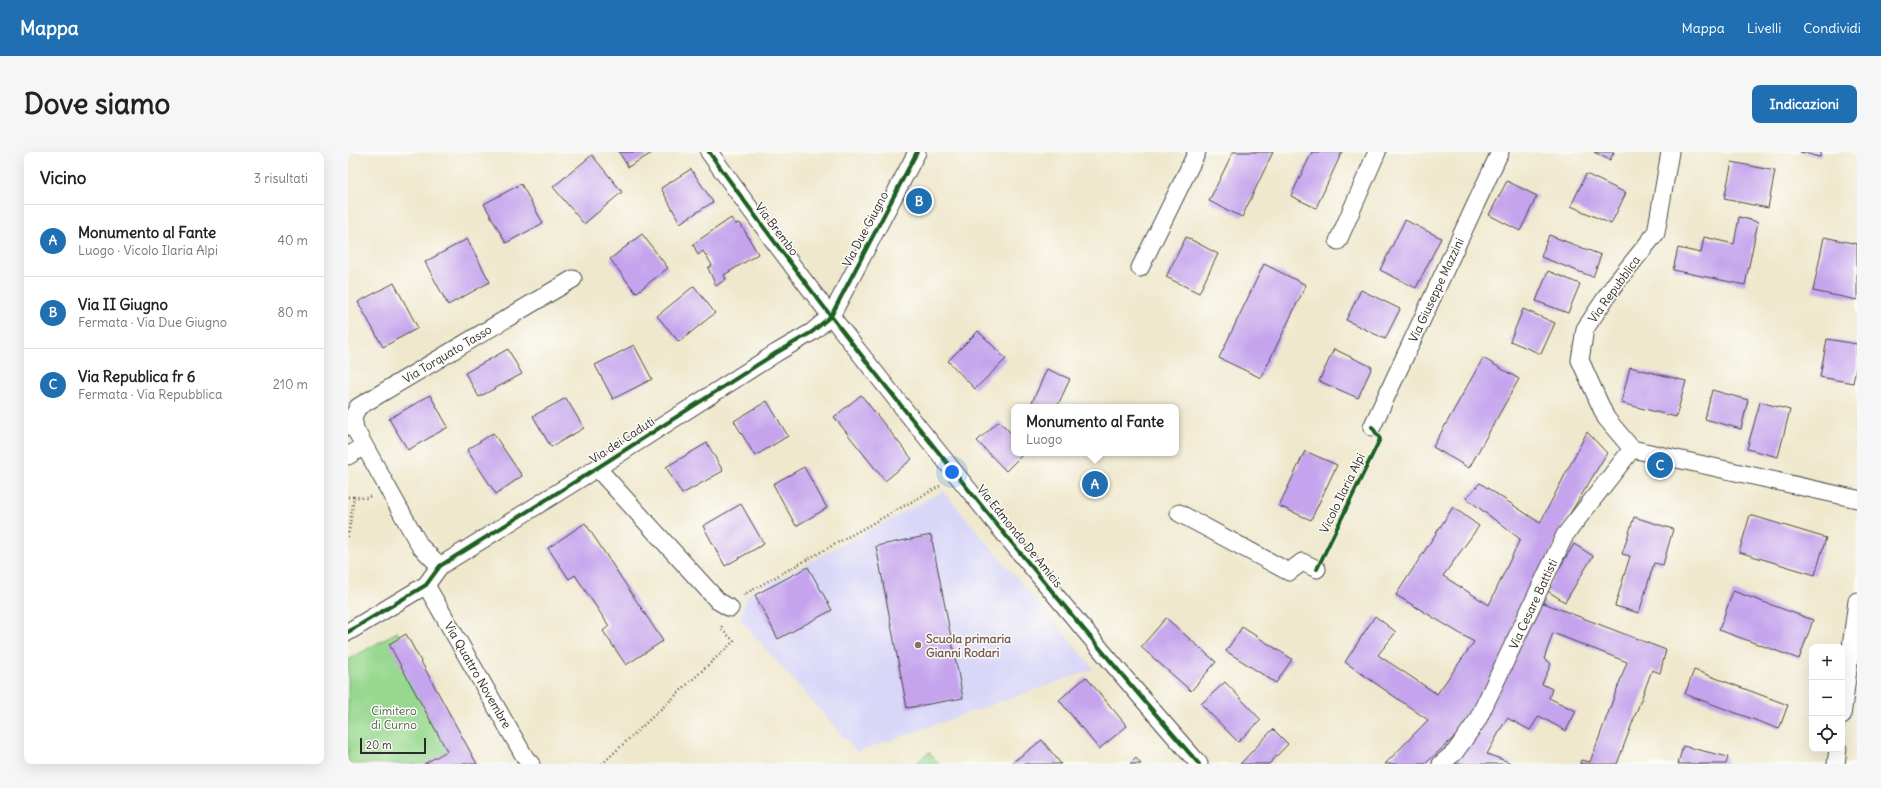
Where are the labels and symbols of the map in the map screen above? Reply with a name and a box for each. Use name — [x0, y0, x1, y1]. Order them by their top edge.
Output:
pin: B — [906, 186, 932, 216]
street label: Via Due Giugno — [839, 188, 891, 269]
street label: Via Brembo — [752, 199, 802, 259]
street label: Via Giuseppe Mazzini — [1405, 235, 1467, 345]
street label: Via Repubblica — [1585, 252, 1643, 325]
street label: Via Torquato Tasso — [400, 321, 494, 386]
street label: Via dei Caduti — [587, 413, 657, 467]
pin: C — [1647, 450, 1673, 480]
street label: Vicolo Ilaria Alpi — [1316, 451, 1368, 535]
your location — [942, 462, 962, 482]
pin: A — [1082, 469, 1108, 499]
street label: Via Edmondo De Amicis — [974, 482, 1066, 590]
street label: Via Cesare Battisti — [1506, 557, 1560, 651]
street label: Via Quattro Novembre — [441, 619, 515, 731]
place label: Scuola primaria Gianni Rodari — [926, 631, 1011, 660]
marker: Scuola primaria Gianni Rodari — [913, 640, 923, 650]
park label: Cimitero di Curno — [371, 703, 417, 732]
scale bar — [360, 736, 426, 755]

